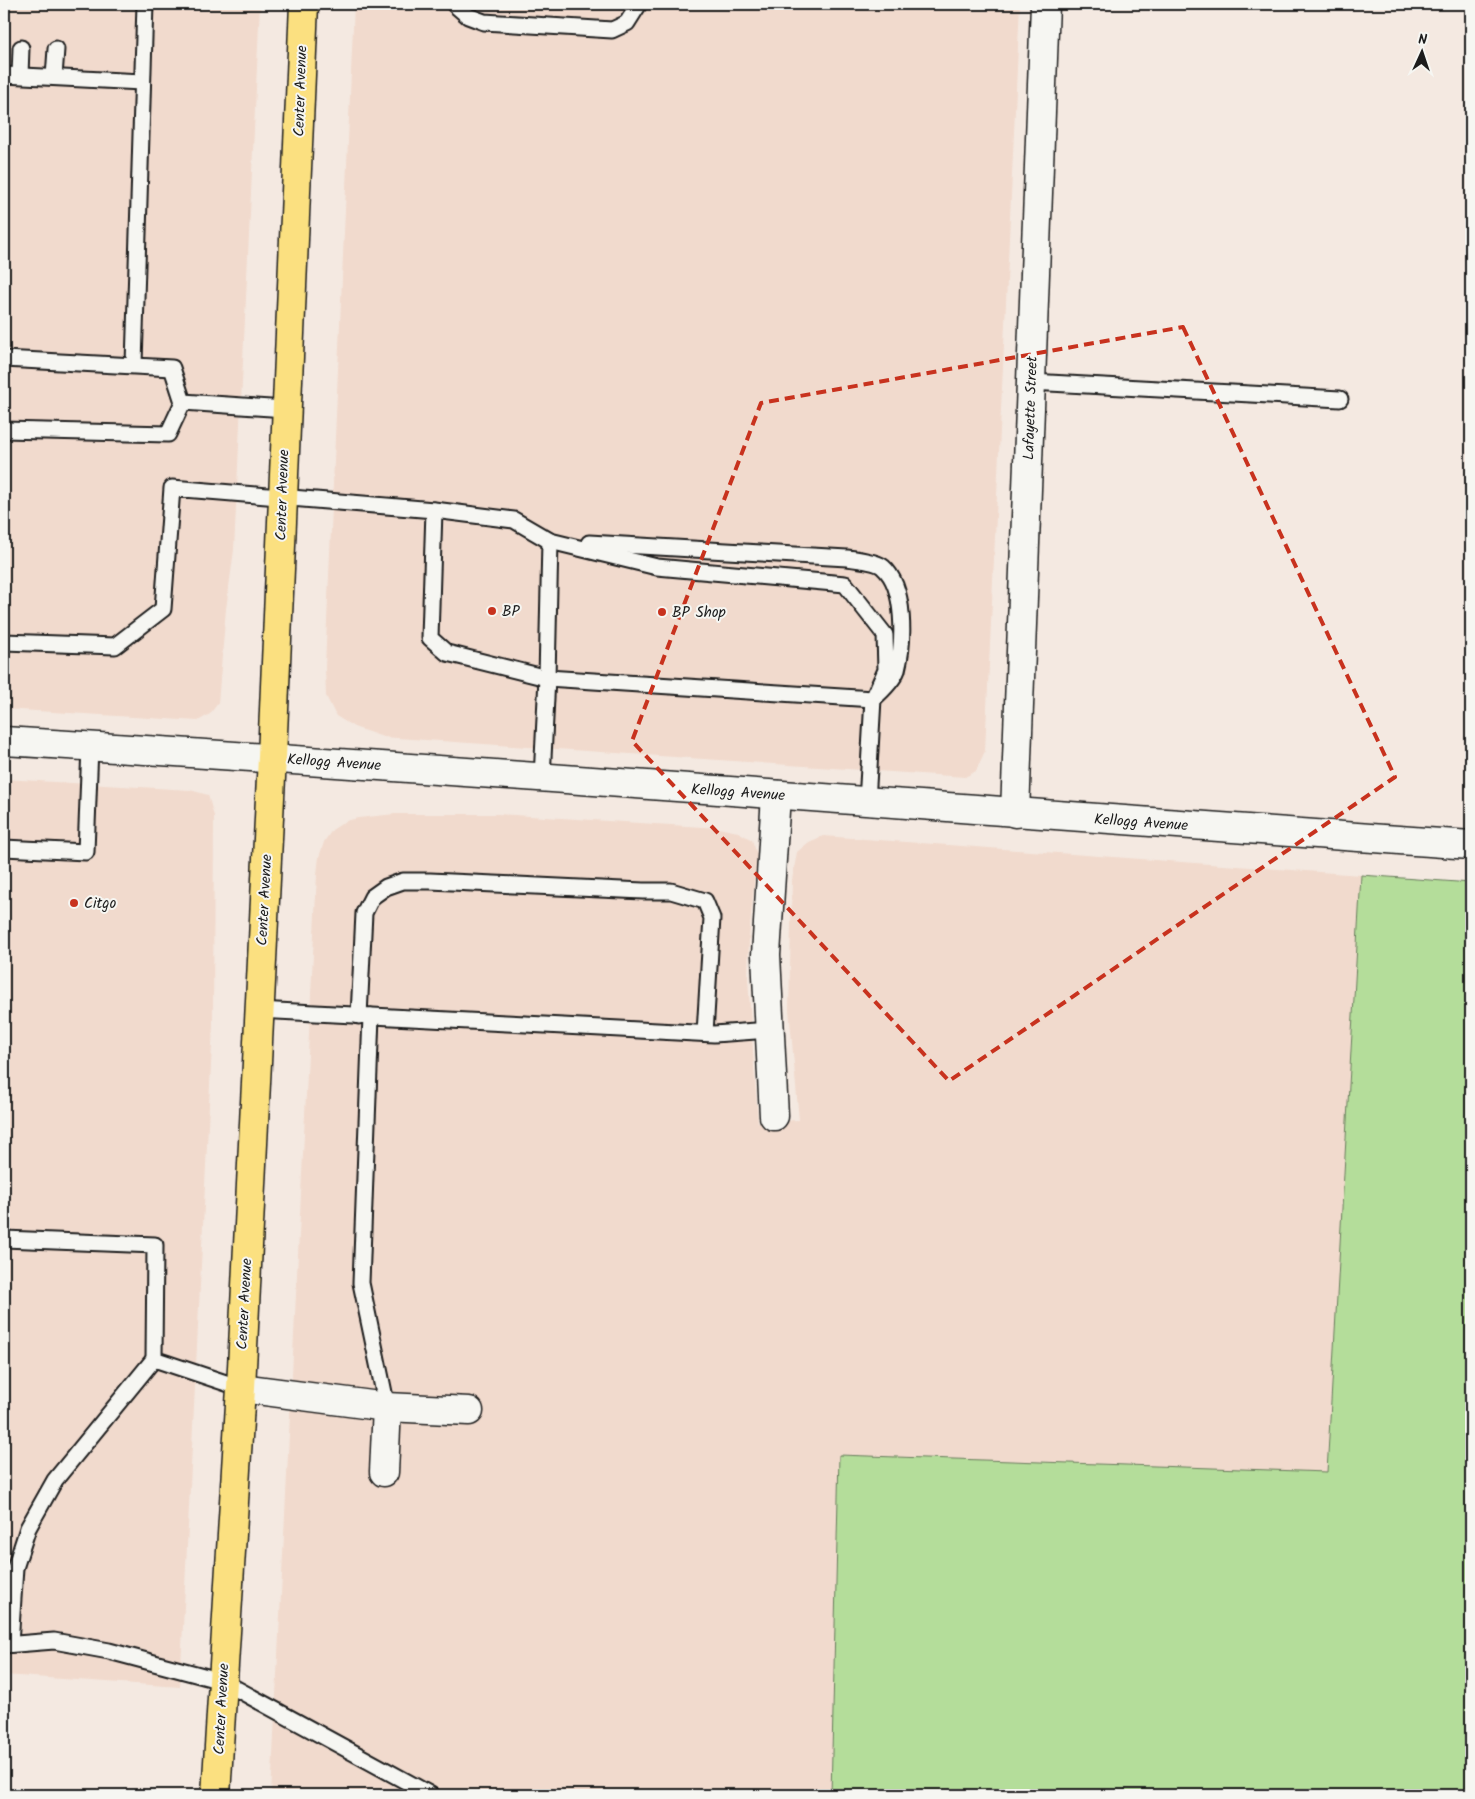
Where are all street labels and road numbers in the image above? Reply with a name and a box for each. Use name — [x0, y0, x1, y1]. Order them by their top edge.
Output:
street label: Center Avenue — [287, 45, 315, 137]
street label: Lafayette Street — [1017, 355, 1045, 460]
street label: Center Avenue — [269, 449, 297, 541]
street label: Kellogg Avenue — [286, 748, 382, 778]
street label: Kellogg Avenue — [690, 778, 786, 808]
street label: Kellogg Avenue — [1093, 808, 1189, 838]
street label: Center Avenue — [251, 854, 279, 946]
street label: Center Avenue — [231, 1258, 259, 1350]
street label: Center Avenue — [208, 1663, 236, 1755]

